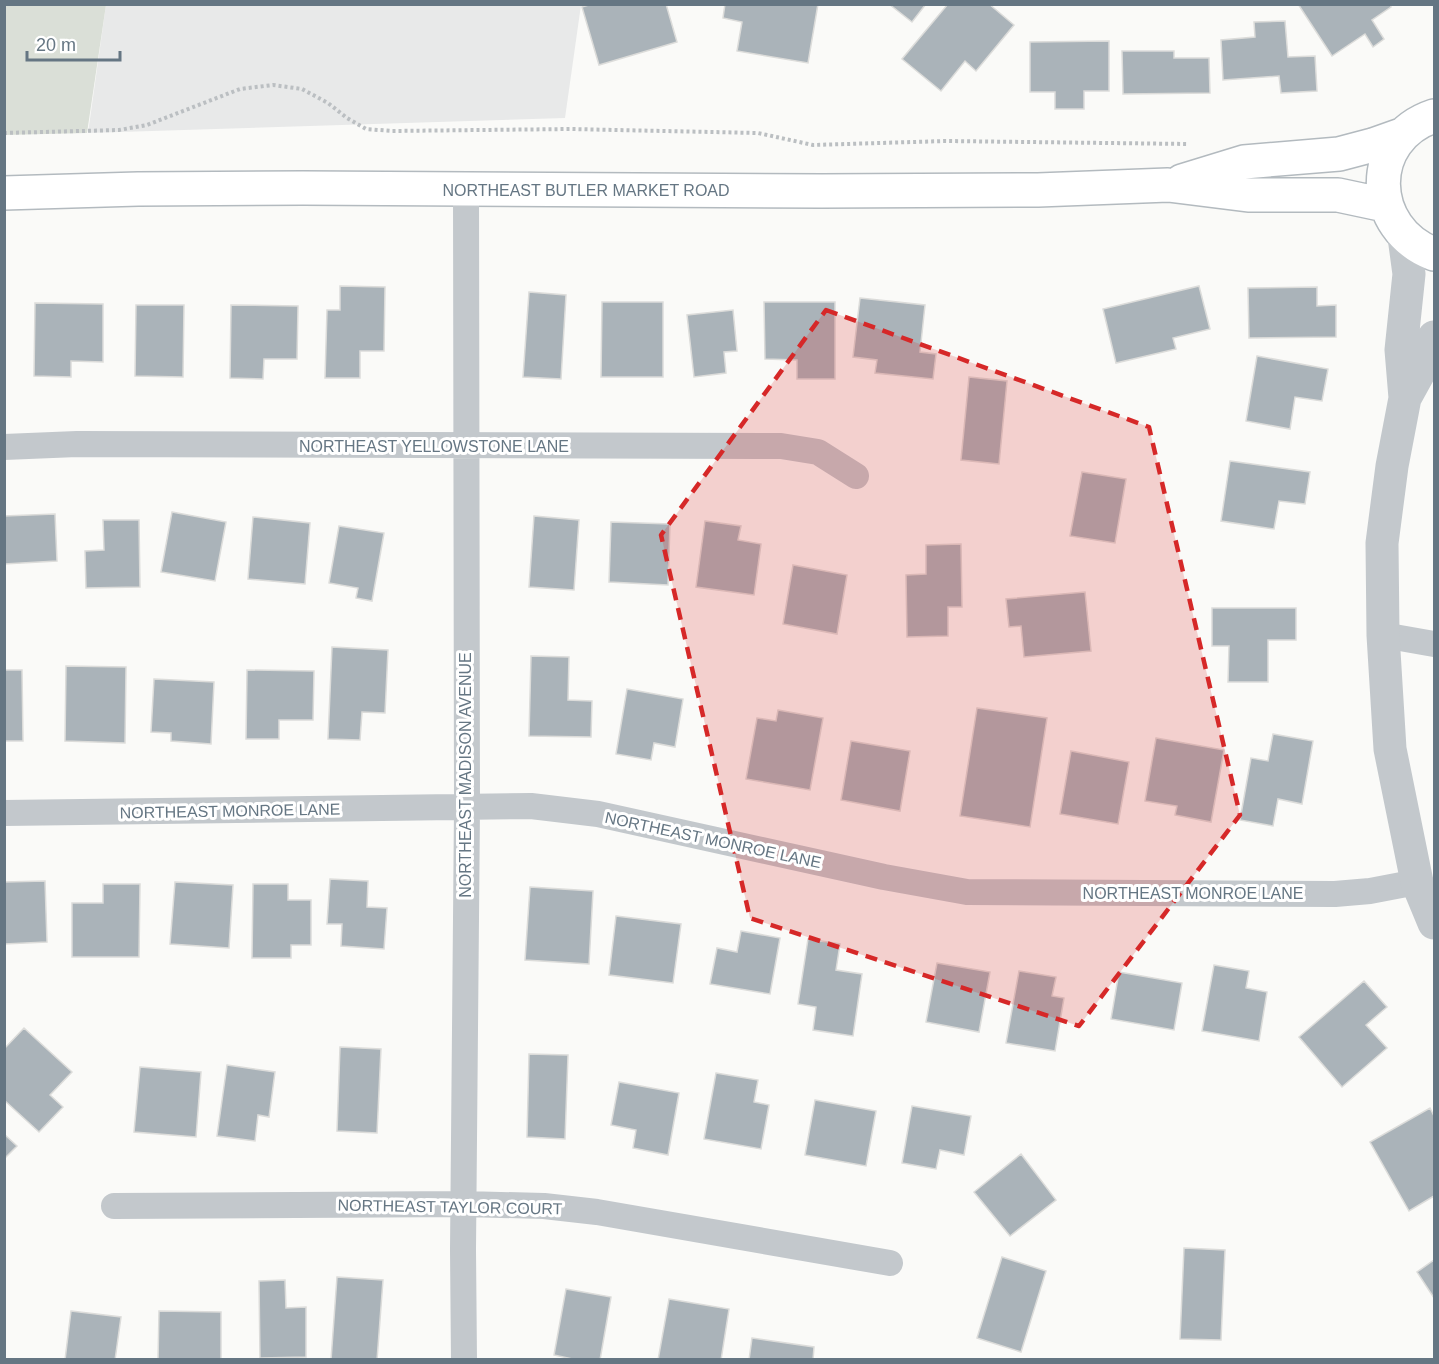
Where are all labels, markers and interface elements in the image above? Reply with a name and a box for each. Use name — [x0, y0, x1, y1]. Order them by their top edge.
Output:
scale bar — [27, 24, 120, 62]
text: 20 m — [36, 35, 76, 55]
street label: NORTHEAST BUTLER MARKET ROAD — [442, 182, 730, 199]
street label: NORTHEAST YELLOWSTONE LANE — [299, 438, 569, 455]
street label: NORTHEAST MADISON AVENUE — [457, 652, 474, 898]
street label: NORTHEAST MONROE LANE — [119, 801, 341, 821]
street label: NORTHEAST MONROE LANE — [603, 809, 823, 871]
street label: NORTHEAST MONROE LANE — [1083, 885, 1303, 902]
street label: NORTHEAST TAYLOR COURT — [337, 1197, 563, 1217]

